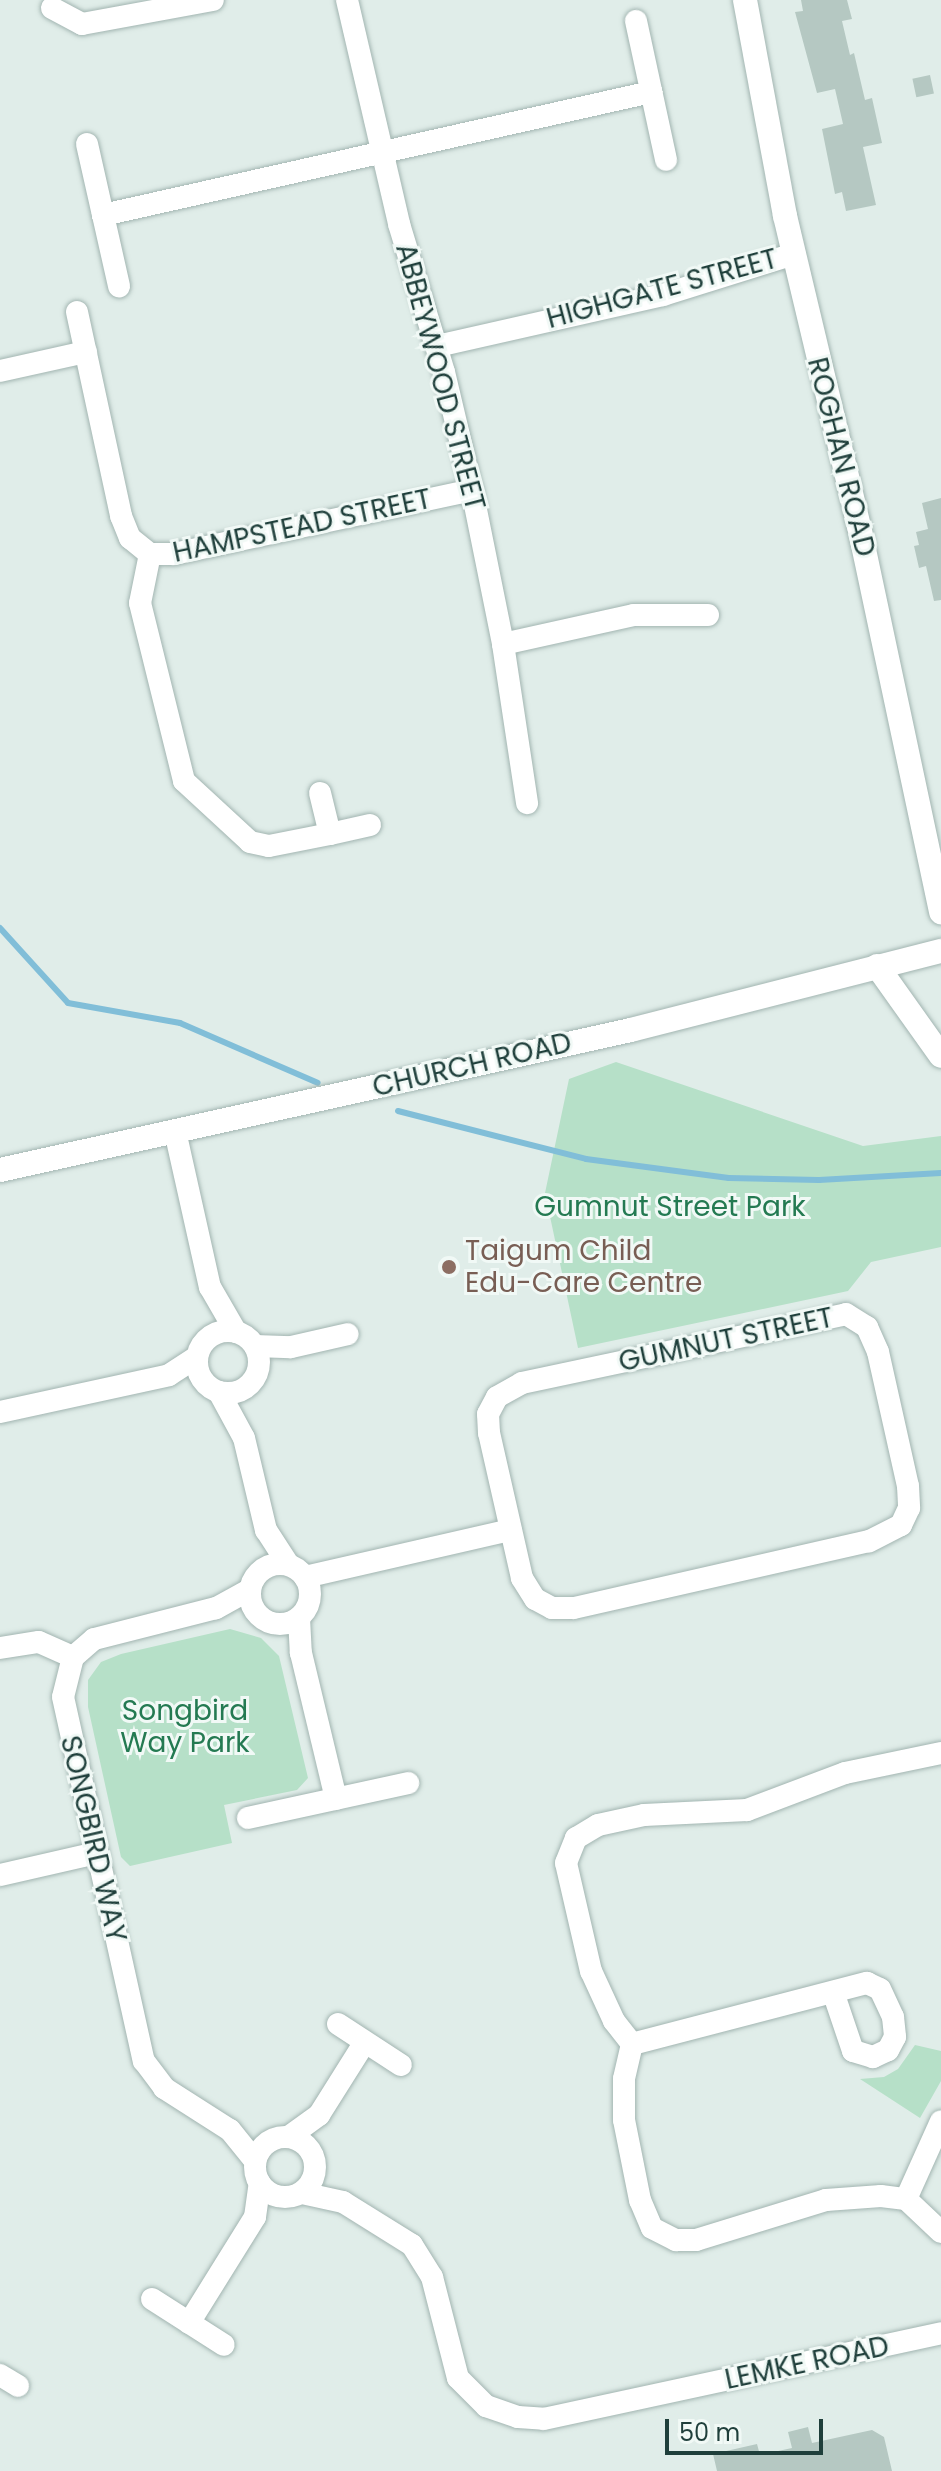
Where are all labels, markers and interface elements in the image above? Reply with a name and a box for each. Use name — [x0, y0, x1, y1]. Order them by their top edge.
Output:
street label: ABBEYWOOD STREET — [388, 240, 492, 514]
street label: HIGHGATE STREET — [543, 242, 781, 336]
street label: ROGHAN ROAD — [800, 354, 882, 560]
street label: HAMPSTEAD STREET — [170, 482, 434, 570]
street label: CHURCH ROAD — [369, 1026, 575, 1104]
park label: Gumnut Street Park — [534, 1190, 806, 1224]
place label: Taigum Child Edu-Care Centre — [465, 1234, 702, 1300]
marker: Taigum Child Edu-Care Centre — [440, 1258, 458, 1276]
street label: GUMNUT STREET — [616, 1301, 836, 1379]
park label: Songbird Way Park — [120, 1694, 250, 1760]
street label: SONGBIRD WAY — [53, 1733, 133, 1945]
street label: LEMKE ROAD — [722, 2329, 892, 2397]
scale bar — [669, 2403, 827, 2453]
text: 50 m — [679, 2416, 740, 2449]

